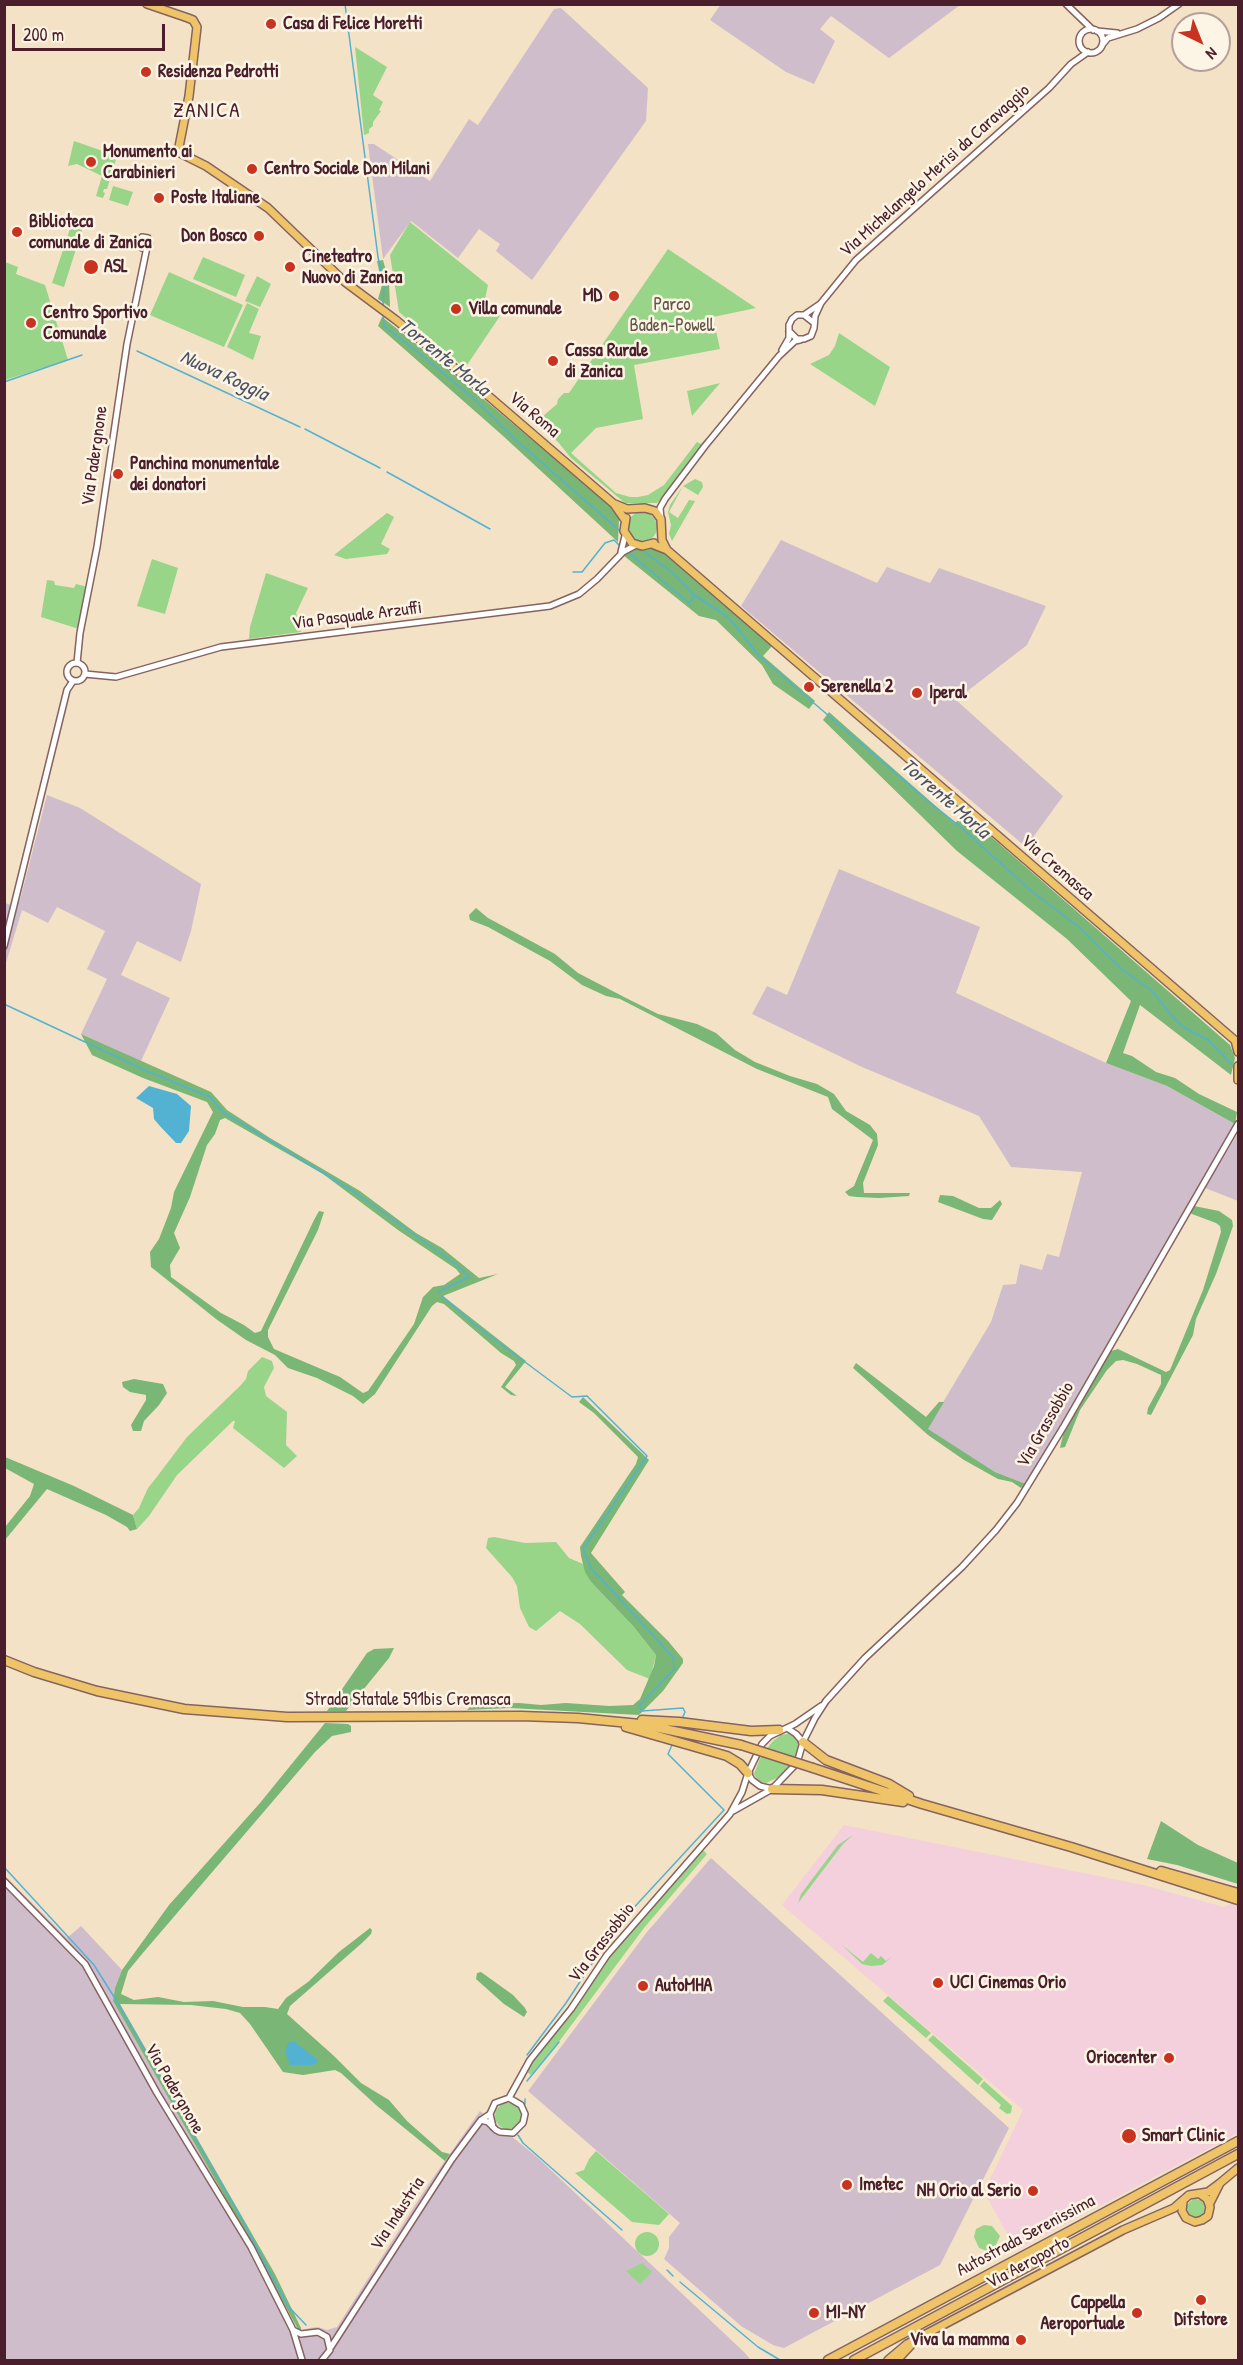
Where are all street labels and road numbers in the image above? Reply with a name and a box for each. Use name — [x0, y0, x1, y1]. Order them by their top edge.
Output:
street label: Via Michelangelo Merisi da Caravaggio — [836, 80, 1034, 262]
street label: Via Roma — [504, 387, 564, 443]
street label: Via Padergnone — [77, 405, 113, 507]
street label: Via Pasquale Arzuffi — [291, 597, 423, 635]
street label: Via Cremasca — [1016, 830, 1098, 906]
street label: Via Grassobbio — [1013, 1378, 1079, 1472]
street label: Strada Statale 591bis Cremasca — [305, 1689, 511, 1711]
street label: Via Grassobbio — [564, 1899, 640, 1987]
street label: Via Padergnone — [139, 2040, 209, 2138]
street label: Via Industria — [366, 2173, 430, 2255]
street label: Autostrada Serenissima — [953, 2190, 1099, 2282]
street label: Via Aeroporto — [983, 2232, 1073, 2294]

